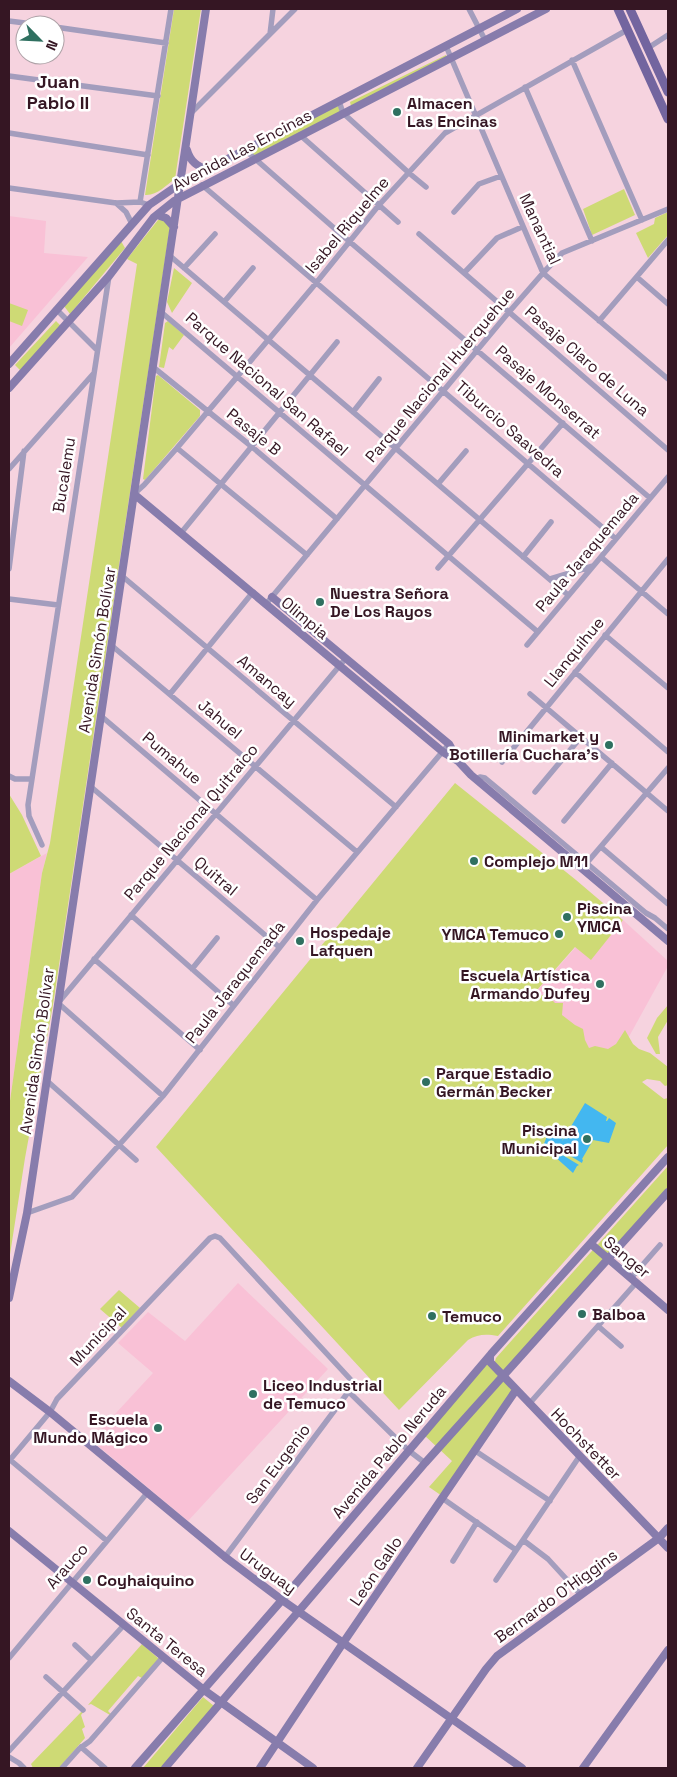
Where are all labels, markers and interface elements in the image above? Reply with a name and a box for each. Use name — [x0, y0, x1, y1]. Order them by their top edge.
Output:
north arrow — [15, 15, 65, 65]
text: N — [42, 37, 62, 53]
district label: Juan Pablo II — [27, 70, 89, 114]
place label: Almacen Las Encinas — [407, 93, 497, 132]
street label: Avenida Las Encinas — [169, 104, 315, 196]
marker: Almacen Las Encinas — [391, 106, 403, 118]
street label: Isabel Riquelme — [300, 172, 394, 278]
street label: Manantial — [514, 190, 566, 268]
street label: Parque Nacional Huerquehue — [361, 283, 519, 467]
street label: Pasaje Claro de Luna — [520, 301, 654, 421]
street label: Parque Nacional San Rafael — [181, 307, 353, 461]
street label: Pasaje Monserrat — [491, 340, 605, 444]
street label: Tiburcio Saavedra — [451, 376, 569, 482]
street label: Pasaje B — [222, 404, 286, 460]
street label: Bucalemu — [48, 436, 80, 514]
street label: Paula Jaraquemada — [531, 488, 643, 616]
street label: Avenida Simón Bolívar — [73, 565, 121, 735]
place label: Nuestra Señora De Los Rayos — [330, 583, 449, 622]
street label: Olimpia — [277, 592, 333, 644]
marker: Nuestra Señora De Los Rayos — [314, 596, 326, 608]
street label: Llanquihue — [539, 613, 609, 691]
street label: Amancay — [233, 650, 301, 712]
street label: Jahuel — [194, 695, 246, 743]
place label: Minimarket y Botillería Cuchara's — [449, 726, 599, 765]
street label: Pumahue — [138, 727, 206, 789]
street label: Parque Nacional Quitraico — [119, 739, 263, 905]
marker: Minimarket y Botillería Cuchara's — [603, 739, 615, 751]
place label: Complejo M11 — [484, 851, 588, 872]
street label: Quitral — [190, 852, 242, 900]
marker: Complejo M11 — [468, 855, 480, 867]
place label: Piscina YMCA — [577, 898, 632, 937]
marker: Piscina YMCA — [561, 911, 573, 923]
street label: Paula Jaraquemada — [180, 916, 290, 1048]
place label: Hospedaje Lafquen — [310, 922, 391, 961]
place label: YMCA Temuco — [441, 924, 549, 945]
marker: YMCA Temuco — [553, 928, 565, 940]
marker: Hospedaje Lafquen — [294, 935, 306, 947]
place label: Escuela Artística Armando Dufey — [460, 965, 590, 1004]
street label: Avenida Simón Bolívar — [15, 966, 59, 1136]
marker: Escuela Artística Armando Dufey — [594, 978, 606, 990]
place label: Parque Estadio Germán Becker — [436, 1063, 552, 1102]
marker: Parque Estadio Germán Becker — [420, 1076, 432, 1088]
place label: Piscina Municipal — [502, 1120, 577, 1159]
marker: Piscina Municipal — [581, 1133, 593, 1145]
street label: Sanger — [599, 1231, 655, 1283]
street label: Municipal — [65, 1302, 131, 1370]
place label: Balboa — [592, 1304, 645, 1325]
place label: Temuco — [442, 1306, 502, 1327]
marker: Balboa — [576, 1308, 588, 1320]
marker: Temuco — [426, 1310, 438, 1322]
place label: Liceo Industrial de Temuco — [263, 1375, 382, 1414]
street label: Avenida Pablo Neruda — [327, 1381, 451, 1523]
marker: Liceo Industrial de Temuco — [247, 1388, 259, 1400]
street label: Hochstetter — [546, 1403, 626, 1485]
place label: Escuela Mundo Mágico — [33, 1409, 148, 1448]
street label: San Eugenio — [241, 1420, 315, 1508]
marker: Escuela Mundo Mágico — [152, 1422, 164, 1434]
street label: León Gallo — [345, 1532, 407, 1610]
street label: Arauco — [41, 1539, 93, 1593]
street label: Uruguay — [235, 1543, 301, 1599]
street label: Bernardo O'Higgins — [490, 1544, 622, 1648]
place label: Coyhaiquino — [97, 1570, 194, 1591]
marker: Coyhaiquino — [81, 1574, 93, 1586]
street label: Santa Teresa — [122, 1603, 212, 1681]

